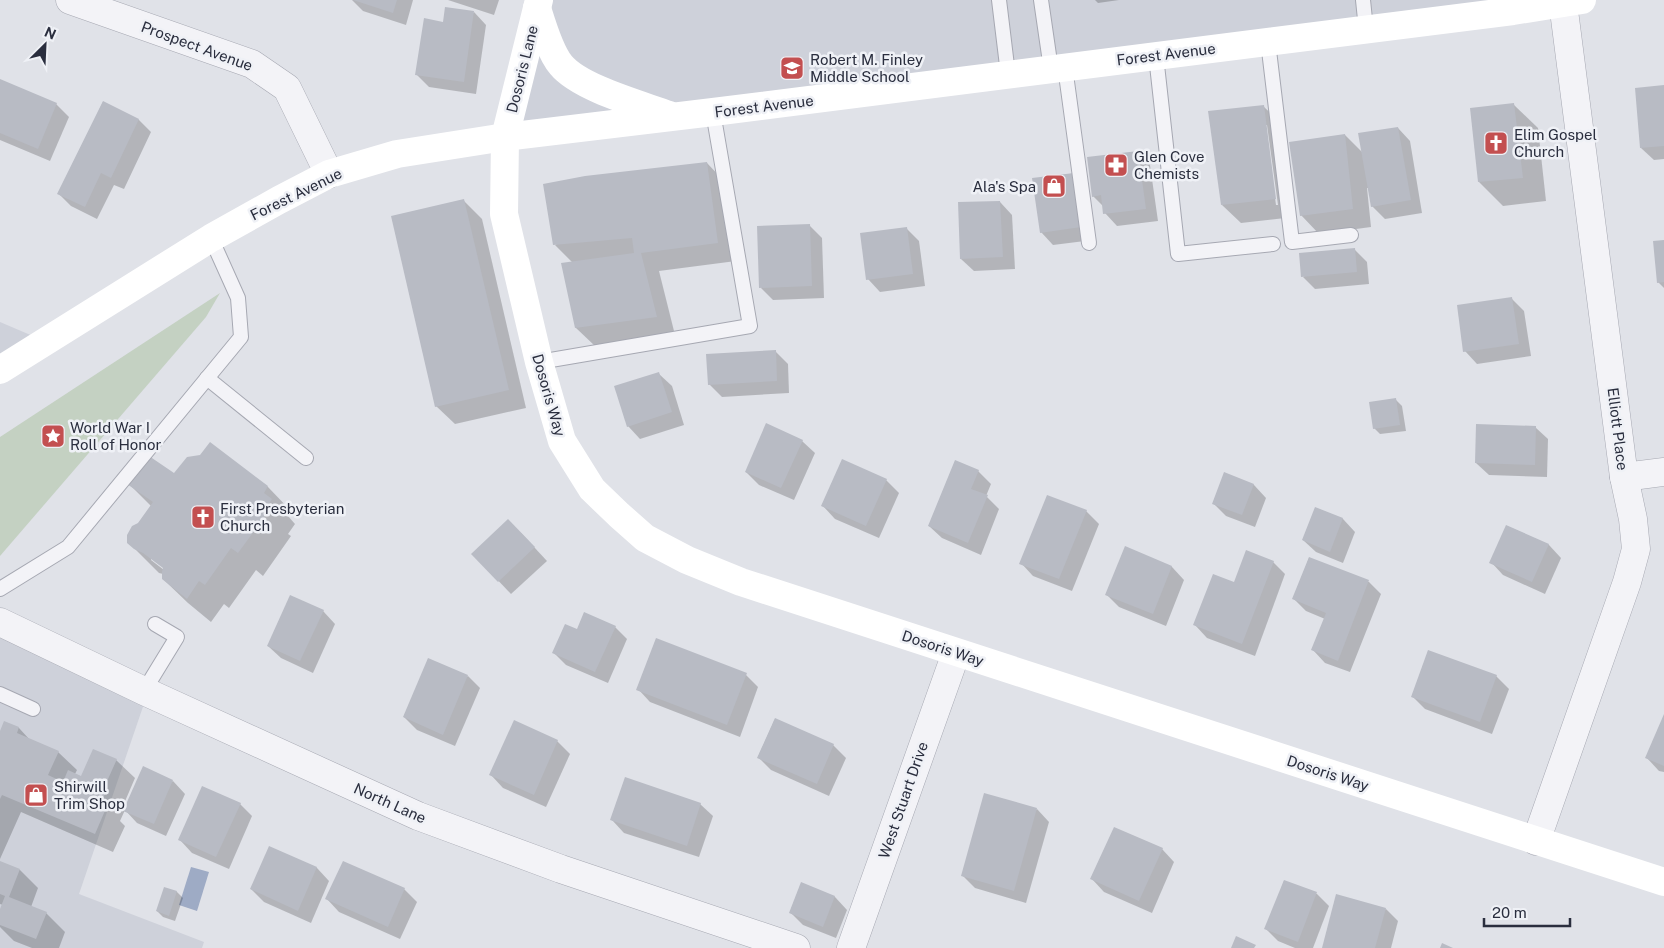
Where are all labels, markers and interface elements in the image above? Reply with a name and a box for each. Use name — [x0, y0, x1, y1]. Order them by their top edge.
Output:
street label: Prospect Avenue — [139, 18, 255, 74]
north arrow — [20, 20, 70, 70]
text: N — [42, 24, 59, 43]
street label: Dosoris Lane — [503, 24, 541, 114]
street label: Forest Avenue — [1115, 39, 1217, 69]
place label: Robert M. Finley Middle School — [810, 51, 923, 85]
school or university icon: Robert M. Finley Middle School — [779, 55, 805, 81]
street label: Forest Avenue — [713, 91, 815, 121]
place label: Elim Gospel Church — [1514, 126, 1597, 160]
church icon: Elim Gospel Church — [1483, 130, 1509, 156]
place label: Glen Cove Chemists — [1134, 148, 1205, 182]
pharmacy icon: Glen Cove Chemists — [1103, 152, 1129, 178]
street label: Forest Avenue — [247, 164, 345, 224]
shop icon: Ala's Spa — [1041, 173, 1067, 199]
place label: Ala's Spa — [972, 178, 1036, 195]
street label: Dosoris Way — [529, 352, 569, 438]
street label: Elliott Place — [1604, 387, 1632, 471]
place label: World War I Roll of Honor — [70, 419, 161, 453]
place icon: World War I Roll of Honor — [40, 423, 66, 449]
place label: First Presbyterian Church — [220, 500, 344, 534]
church icon: First Presbyterian Church — [190, 504, 216, 530]
street label: Dosoris Way — [900, 627, 986, 669]
street label: West Stuart Drive — [875, 739, 931, 861]
street label: Dosoris Way — [1285, 752, 1371, 794]
place label: Shirwill Trim Shop — [54, 778, 125, 812]
street label: North Lane — [351, 780, 429, 826]
shop icon: Shirwill Trim Shop — [23, 782, 49, 808]
scale bar — [1484, 896, 1570, 928]
text: 20 m — [1492, 904, 1527, 921]

